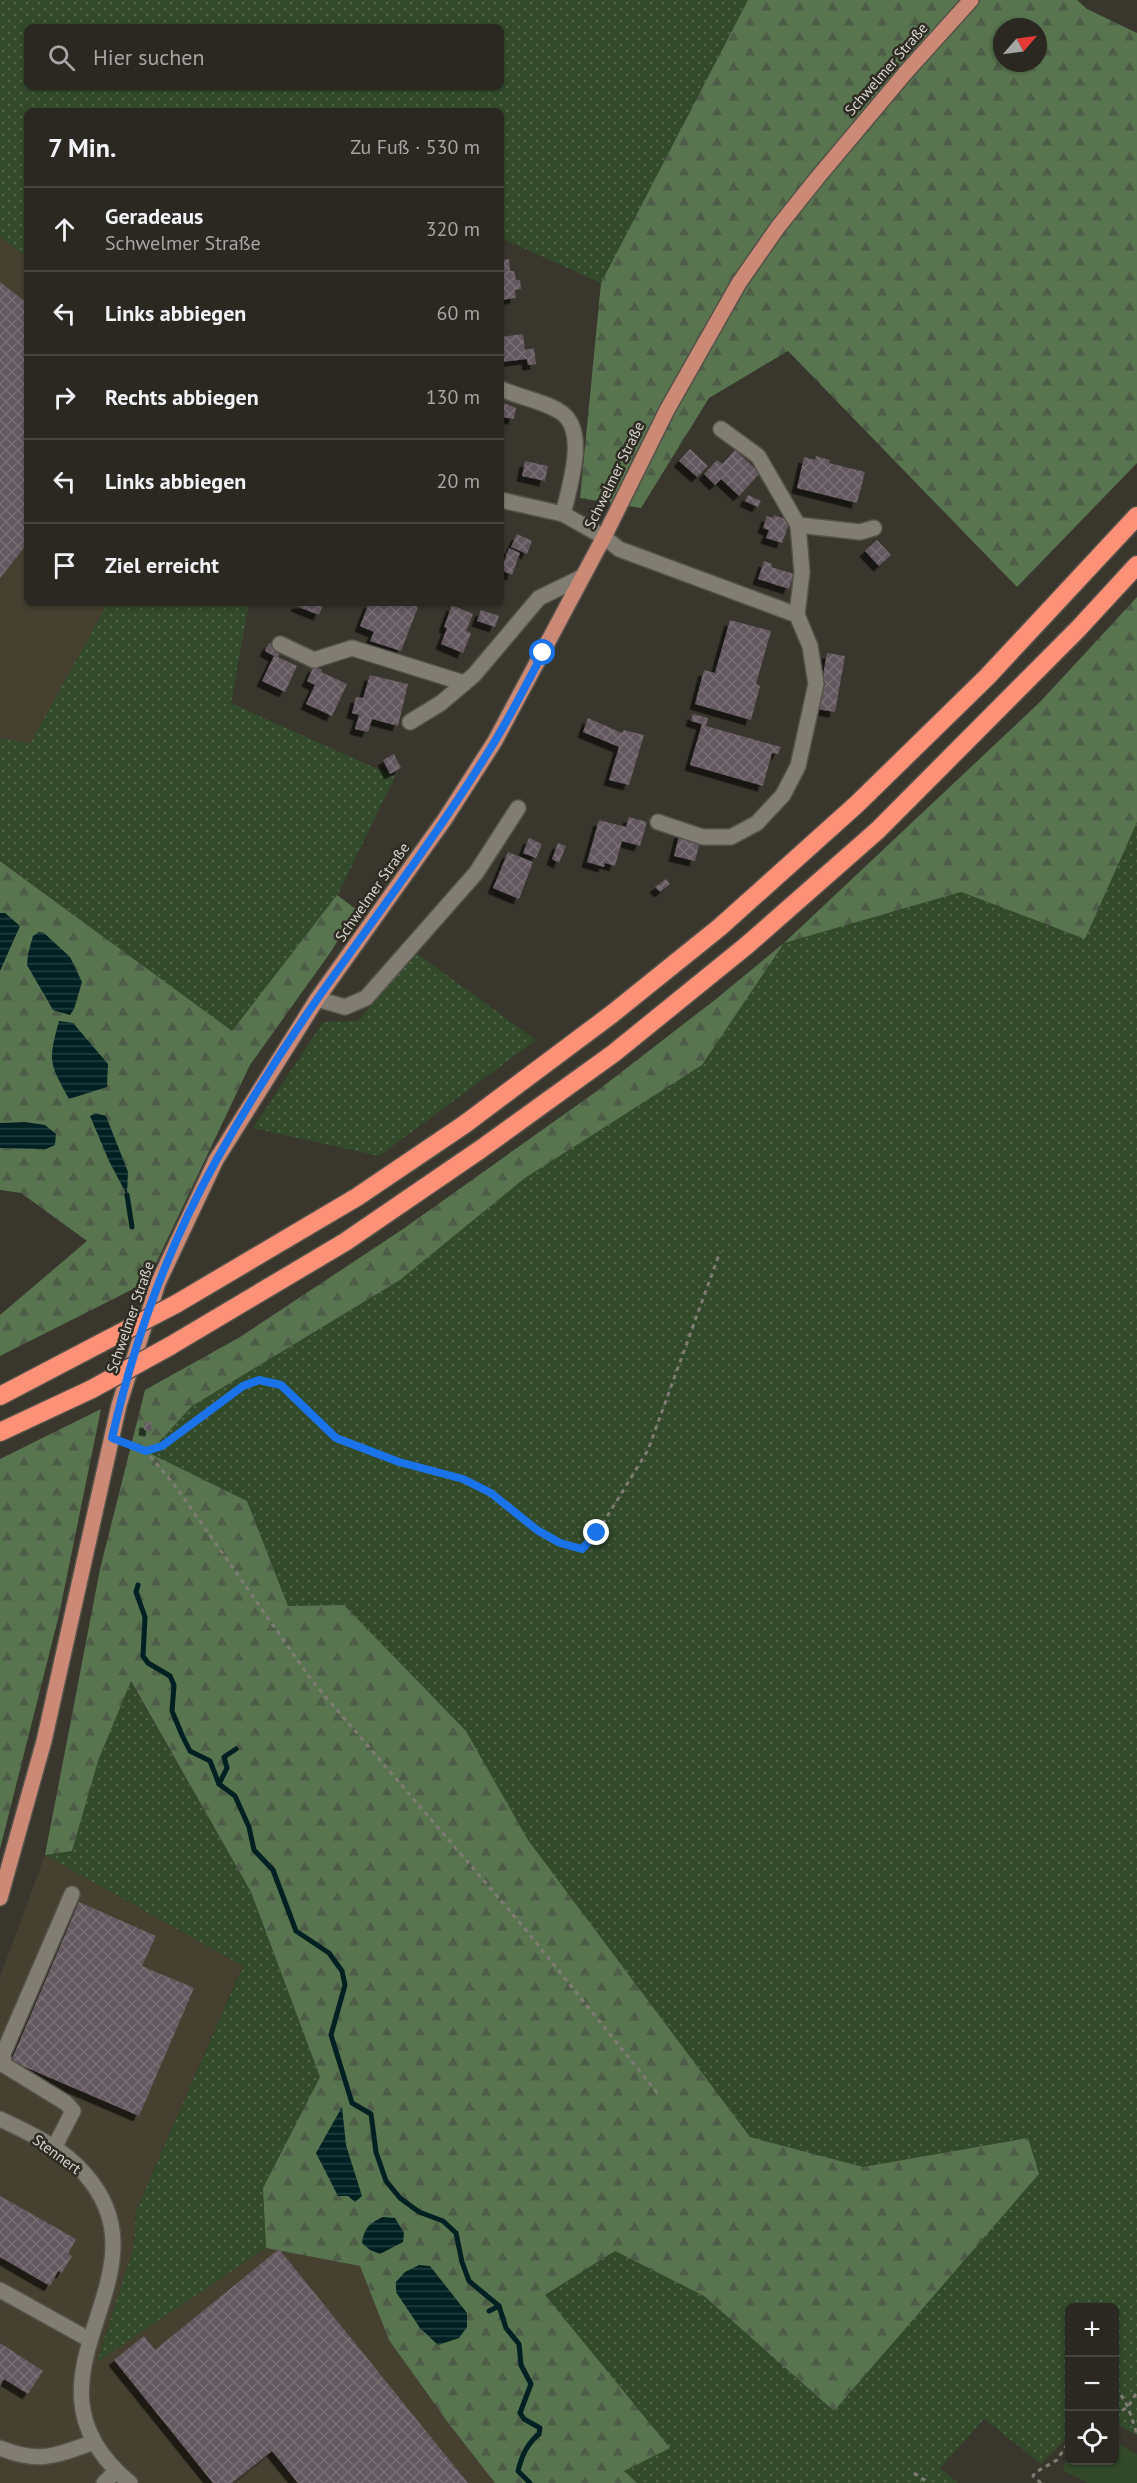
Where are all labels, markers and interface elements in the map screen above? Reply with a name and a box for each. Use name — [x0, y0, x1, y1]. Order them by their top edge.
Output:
north arrow — [993, 18, 1047, 72]
street label: Schwelmer Straße — [841, 19, 931, 119]
search box — [24, 24, 504, 90]
icon: search — [45, 41, 78, 74]
text: Hier suchen — [93, 43, 205, 71]
text: 7 Min. — [48, 131, 116, 164]
text: Zu Fuß · 530 m — [350, 134, 480, 160]
text: Geradeaus — [105, 202, 203, 230]
icon: ahead — [48, 213, 81, 246]
text: 320 m — [426, 216, 480, 242]
text: Schwelmer Straße — [105, 230, 261, 256]
icon: left — [48, 297, 81, 330]
text: Links abbiegen — [105, 299, 246, 327]
text: 60 m — [437, 300, 480, 326]
icon: right — [48, 381, 81, 414]
text: Rechts abbiegen — [105, 383, 259, 411]
text: 130 m — [426, 384, 480, 410]
street label: Schwelmer Straße — [580, 418, 648, 532]
icon: left — [48, 465, 81, 498]
text: Links abbiegen — [105, 467, 246, 495]
text: 20 m — [437, 468, 480, 494]
icon: arrive — [48, 549, 81, 582]
text: Ziel erreicht — [105, 551, 219, 579]
route start — [529, 639, 555, 665]
street label: Schwelmer Straße — [331, 839, 413, 945]
street label: Schwelmer Straße — [102, 1259, 158, 1375]
route end — [583, 1519, 609, 1545]
street label: Stennert — [29, 2130, 85, 2178]
map controls — [1065, 2303, 1119, 2465]
button: + — [1065, 2303, 1119, 2357]
button: − — [1065, 2357, 1119, 2411]
button: locate — [1065, 2411, 1119, 2465]

